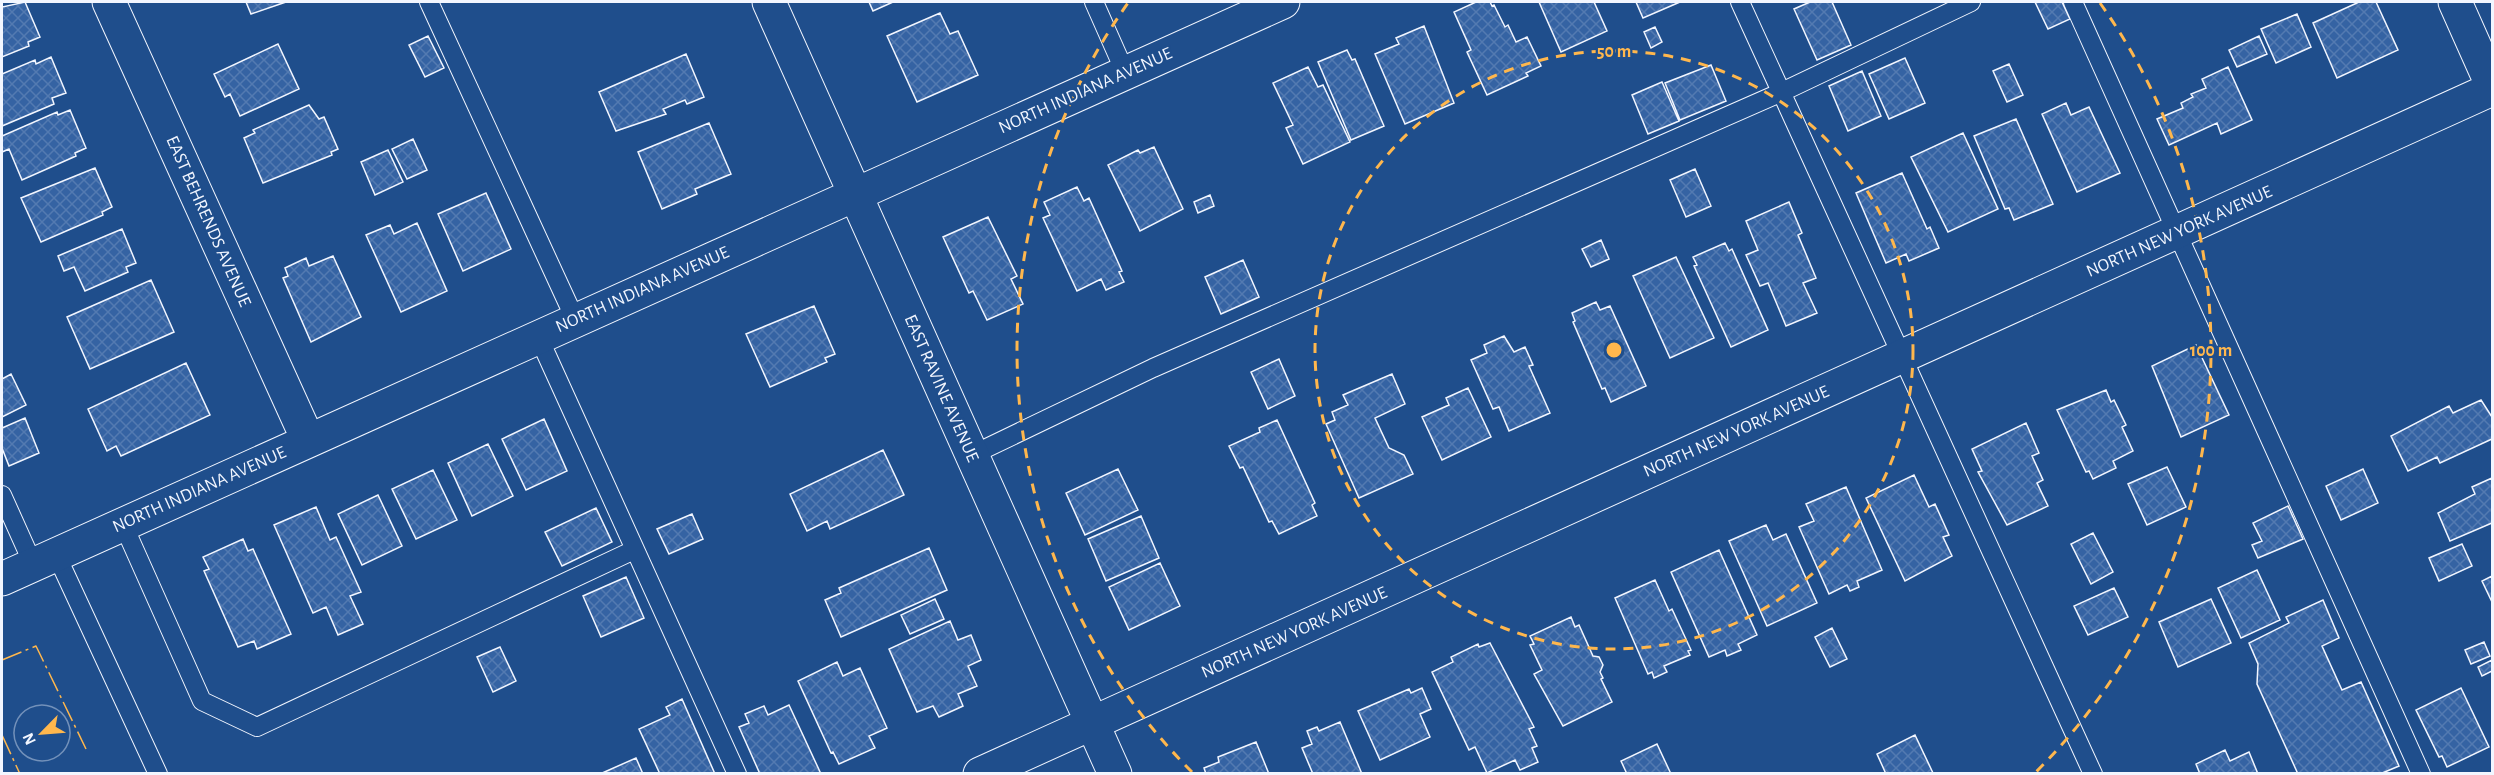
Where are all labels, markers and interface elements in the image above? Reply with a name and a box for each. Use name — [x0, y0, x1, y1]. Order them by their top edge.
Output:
text: 50 m — [1597, 43, 1631, 61]
street label: NORTH INDIANA AVENUE — [996, 44, 1175, 137]
street label: EAST BEHRENDS AVENUE — [162, 133, 254, 310]
street label: NORTH NEW YORK AVENUE — [2084, 183, 2275, 281]
street label: NORTH INDIANA AVENUE — [553, 243, 732, 336]
street label: EAST RAVINE AVENUE — [901, 312, 982, 465]
centre of rings — [1604, 340, 1624, 360]
text: 100 m — [2190, 342, 2232, 360]
street label: NORTH NEW YORK AVENUE — [1641, 383, 1832, 481]
street label: NORTH INDIANA AVENUE — [110, 443, 289, 536]
street label: NORTH NEW YORK AVENUE — [1199, 584, 1390, 682]
north arrow — [12, 703, 72, 763]
text: N — [20, 730, 39, 747]

